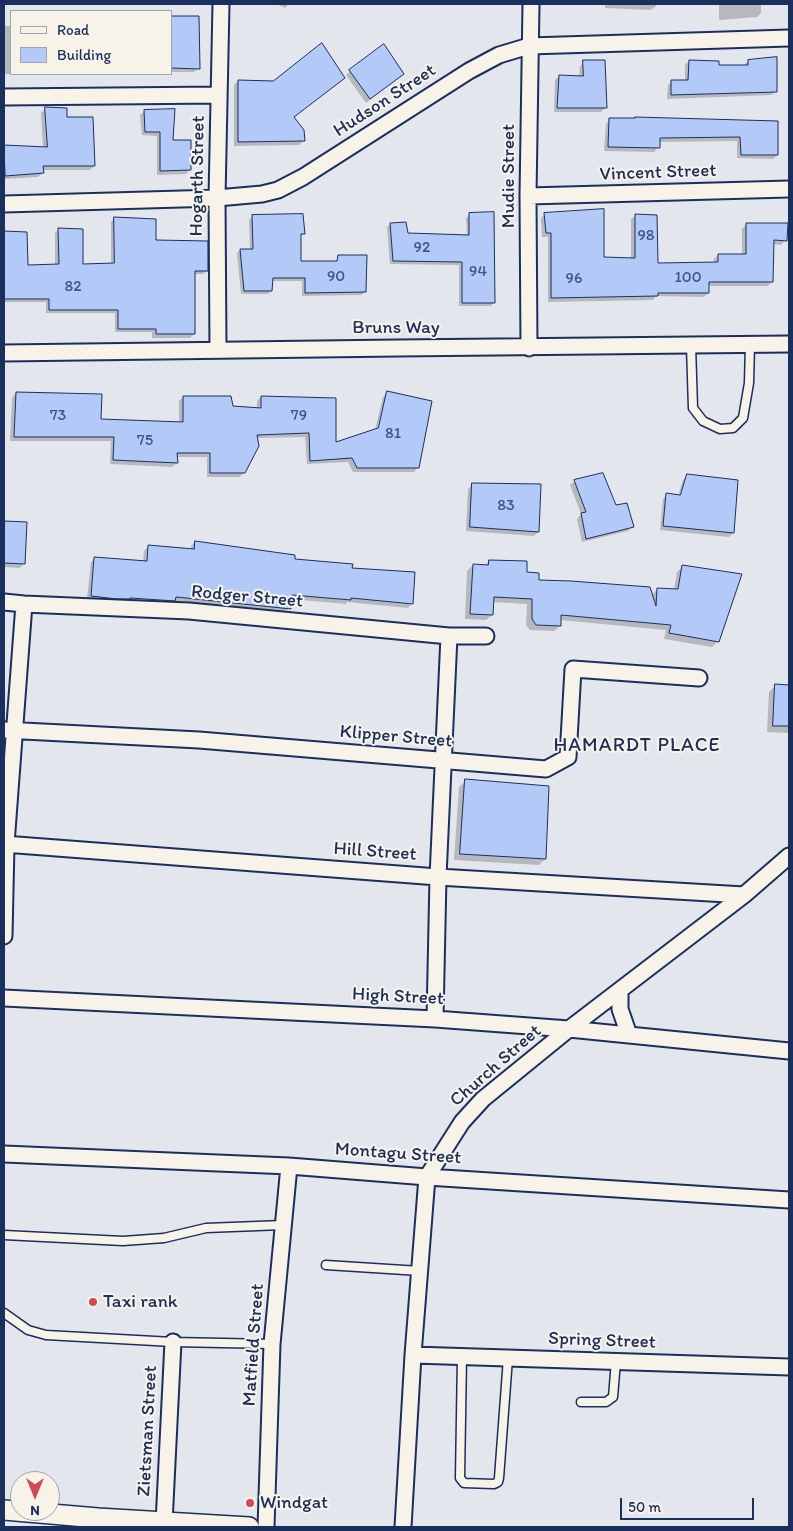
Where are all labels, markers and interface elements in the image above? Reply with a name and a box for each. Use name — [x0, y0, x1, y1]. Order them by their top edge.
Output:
legend — [10, 10, 172, 75]
text: Road — [57, 21, 89, 39]
text: Building — [57, 46, 111, 64]
street label: Hudson Street — [330, 59, 440, 143]
street label: Hogarth Street — [186, 115, 210, 237]
street label: Mudie Street — [498, 124, 520, 228]
street label: Vincent Street — [599, 160, 717, 186]
house number: 98 — [637, 226, 655, 246]
house number: 92 — [414, 238, 430, 258]
house number: 94 — [469, 262, 487, 282]
house number: 90 — [327, 267, 345, 287]
house number: 100 — [674, 268, 702, 288]
house number: 96 — [566, 269, 582, 289]
house number: 82 — [64, 277, 82, 297]
street label: Bruns Way — [352, 317, 440, 339]
house number: 73 — [50, 406, 66, 426]
house number: 79 — [291, 406, 307, 426]
house number: 81 — [385, 424, 401, 444]
house number: 75 — [137, 431, 153, 451]
house number: 83 — [497, 496, 515, 516]
street label: Rodger Street — [190, 581, 304, 613]
street label: Klipper Street — [339, 721, 453, 753]
district label: HAMARDT PLACE — [551, 734, 723, 758]
street label: Hill Street — [333, 838, 417, 866]
street label: High Street — [351, 983, 445, 1011]
street label: Church Street — [446, 1020, 546, 1112]
street label: Montagu Street — [334, 1138, 462, 1170]
street label: Matfield Street — [238, 1283, 270, 1407]
place label: Taxi rank — [103, 1291, 178, 1313]
marker: Taxi rank — [87, 1296, 99, 1308]
street label: Spring Street — [548, 1328, 656, 1354]
street label: Zietsman Street — [133, 1365, 163, 1497]
north arrow — [10, 1471, 60, 1521]
scale bar — [623, 1488, 757, 1520]
place label: Windgat — [260, 1492, 328, 1514]
marker: Windgat — [244, 1497, 256, 1509]
text: 50 m — [628, 1498, 661, 1516]
text: N — [30, 1502, 40, 1519]

